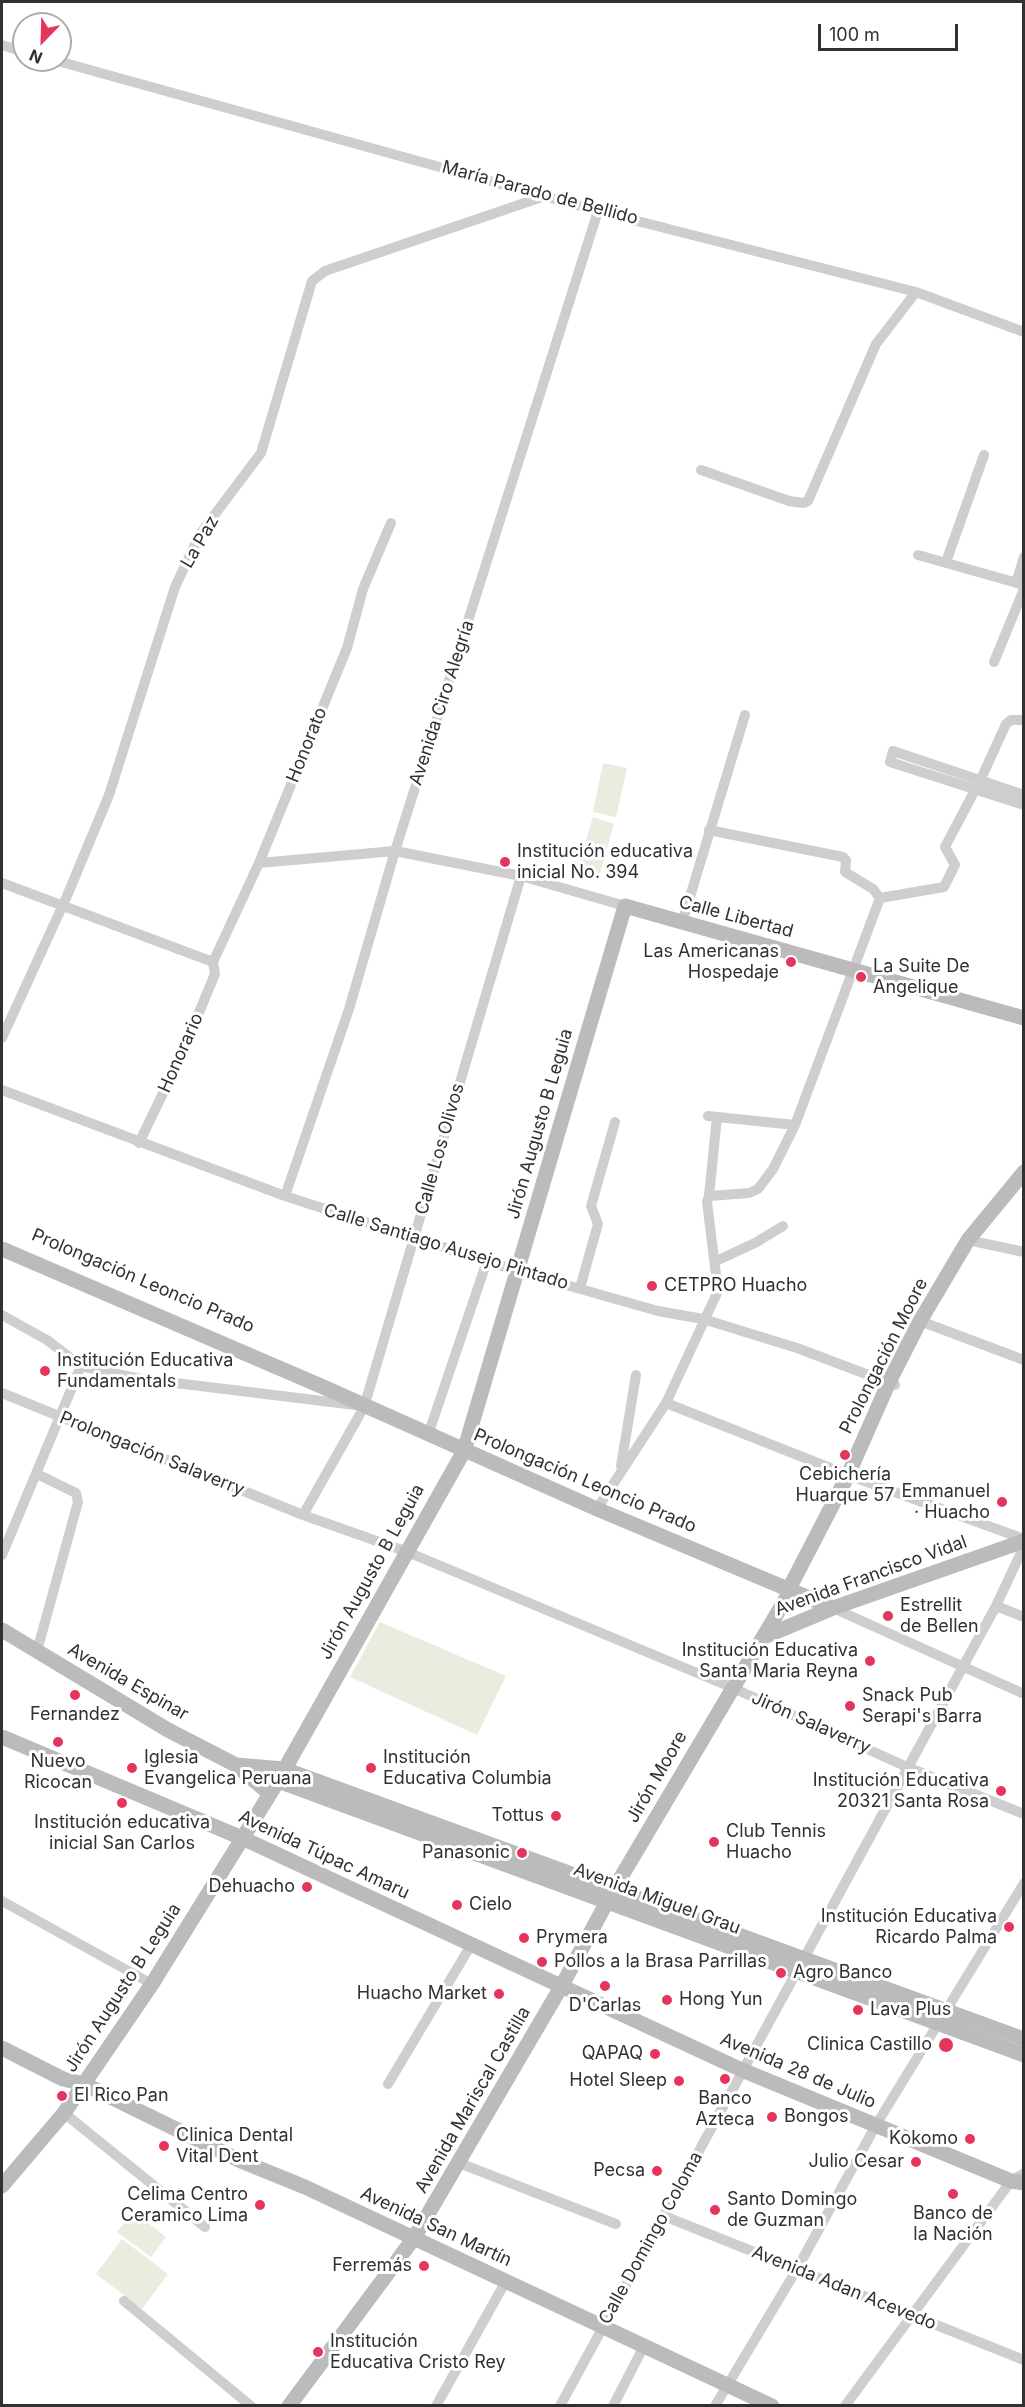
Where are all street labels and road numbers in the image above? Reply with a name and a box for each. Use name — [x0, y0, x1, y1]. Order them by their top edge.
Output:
street label: María Parado de Bellido — [440, 156, 640, 230]
street label: La Paz — [176, 512, 224, 572]
street label: Avenida Ciro Alegría — [405, 618, 479, 788]
street label: Honorato — [282, 704, 332, 786]
street label: Calle Libertad — [676, 891, 796, 943]
street label: Honorario — [154, 1010, 208, 1096]
street label: Jirón Augusto B Leguia — [502, 1026, 578, 1222]
street label: Calle Los Olivos — [411, 1081, 469, 1217]
street label: Calle Santiago Ausejo Pintado — [321, 1199, 571, 1295]
street label: Prolongación Leoncio Prado — [28, 1224, 258, 1338]
street label: Prolongación Moore — [835, 1275, 933, 1437]
street label: Prolongación Salaverry — [57, 1407, 247, 1501]
street label: Prolongación Leoncio Prado — [470, 1424, 700, 1538]
street label: Jirón Augusto B Leguia — [315, 1481, 429, 1663]
street label: Avenida Francisco Vidal — [772, 1531, 970, 1621]
street label: Avenida Espinar — [64, 1639, 192, 1725]
street label: Jirón Salaverry — [748, 1687, 874, 1759]
street label: Jirón Moore — [622, 1727, 692, 1827]
street label: Avenida Túpac Amaru — [235, 1806, 413, 1904]
street label: Avenida Miguel Grau — [571, 1859, 743, 1939]
street label: Jirón Augusto B Leguia — [60, 1899, 186, 2077]
street label: Avenida Mariscal Castilla — [411, 2003, 535, 2197]
street label: Avenida 28 de Julio — [717, 2028, 879, 2114]
street label: Calle Domingo Coloma — [595, 2148, 707, 2328]
street label: Avenida San Martín — [357, 2182, 515, 2272]
street label: Avenida Adan Acevedo — [749, 2241, 939, 2335]

